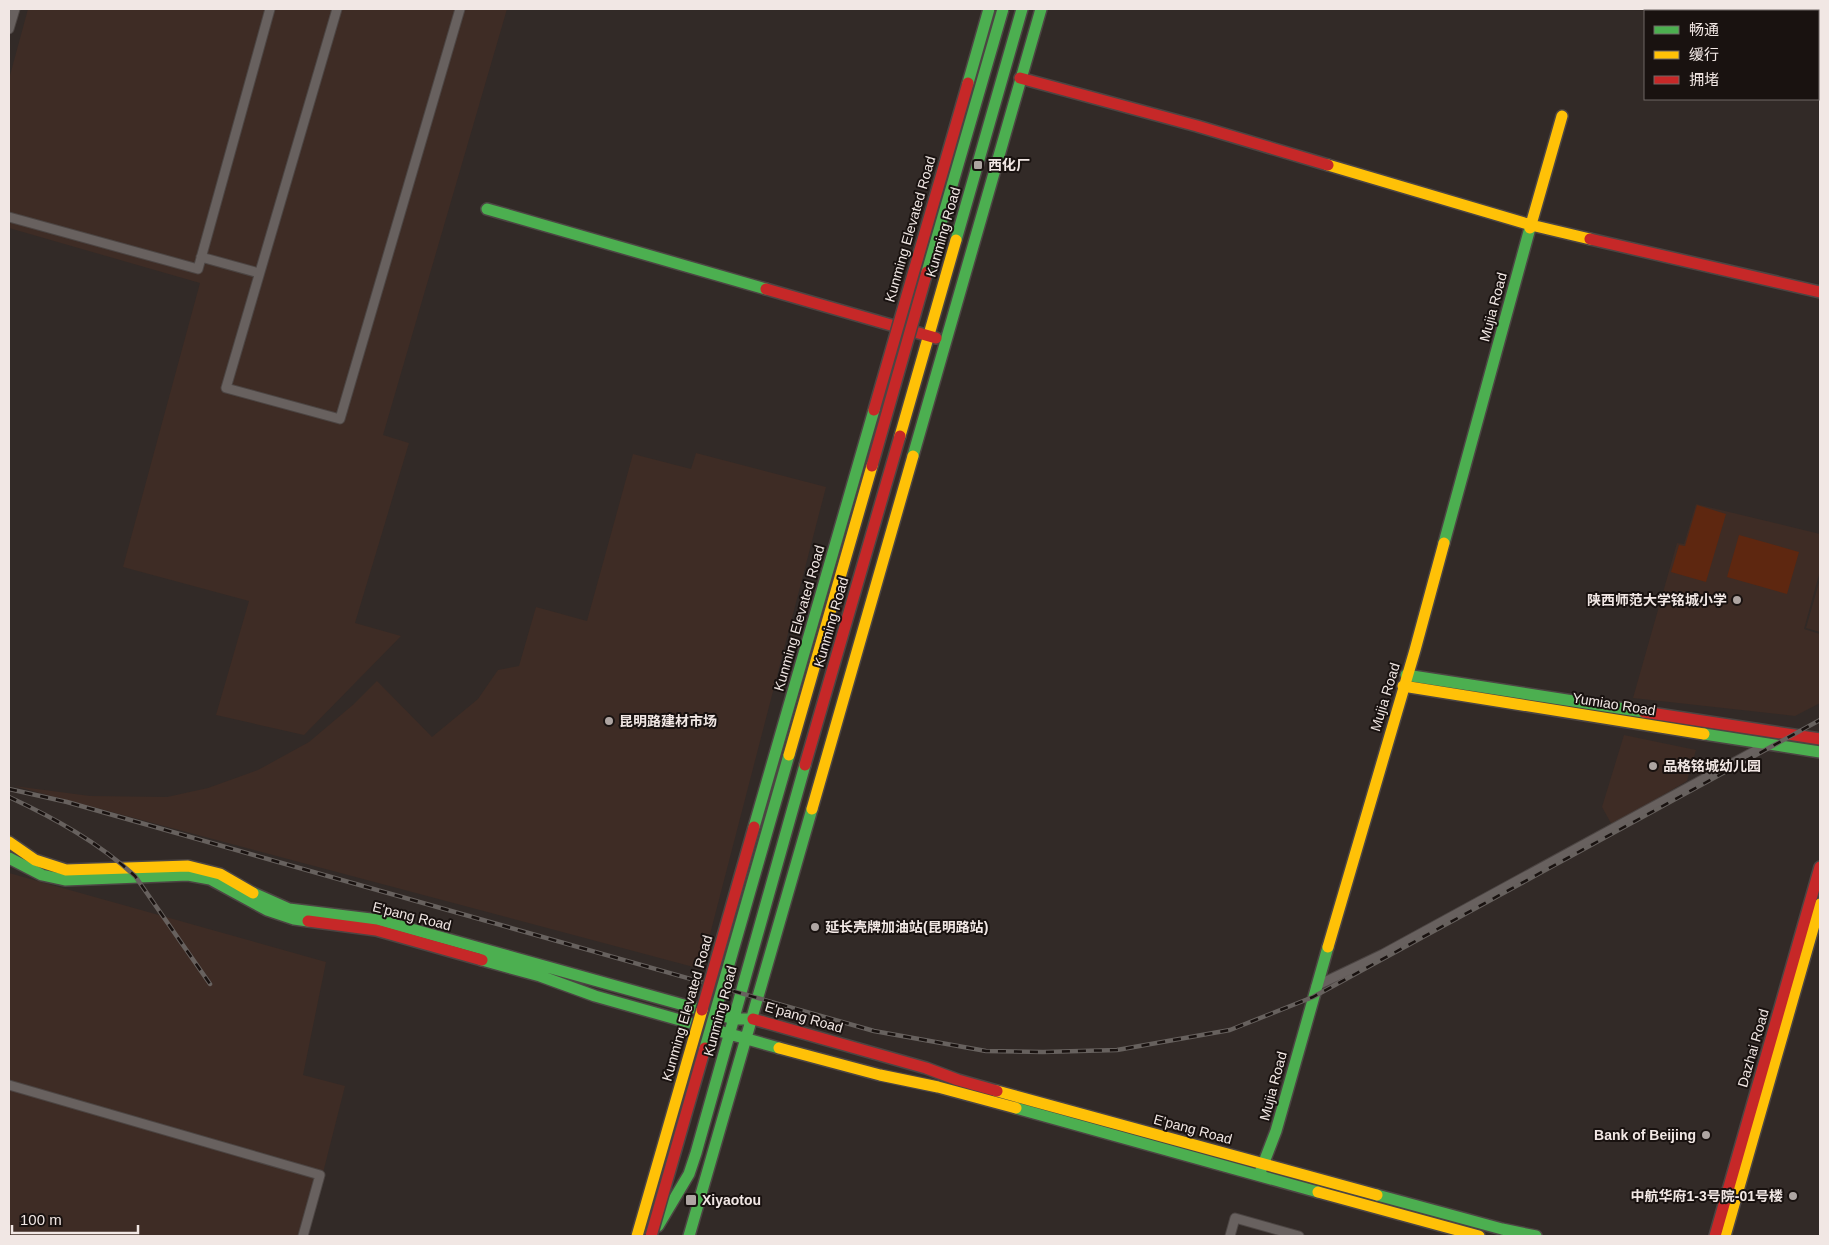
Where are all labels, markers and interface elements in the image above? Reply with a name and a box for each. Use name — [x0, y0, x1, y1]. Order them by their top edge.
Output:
legend — [1644, 10, 1819, 100]
text: 畅通 — [1689, 21, 1719, 38]
text: 缓行 — [1689, 46, 1719, 63]
text: 拥堵 — [1689, 71, 1719, 88]
street label: Kunming Elevated Road — [881, 154, 939, 304]
place label: 西化厂 — [988, 157, 1030, 173]
marker: 西化厂 — [972, 159, 984, 171]
street label: Kunming Road — [923, 185, 963, 279]
street label: Mujia Road — [1476, 271, 1510, 343]
street label: Kunming Elevated Road — [770, 543, 828, 693]
street label: Kunming Road — [811, 575, 851, 669]
place label: 陕西师范大学铭城小学 — [1587, 592, 1727, 608]
marker: 陕西师范大学铭城小学 — [1731, 594, 1743, 606]
street label: Mujia Road — [1367, 661, 1403, 733]
street label: Yumiao Road — [1571, 690, 1657, 718]
place label: 昆明路建材市场 — [619, 713, 717, 729]
marker: 昆明路建材市场 — [603, 715, 615, 727]
place label: 品格铭城幼儿园 — [1663, 758, 1761, 774]
marker: 品格铭城幼儿园 — [1647, 760, 1659, 772]
street label: E'pang Road — [371, 898, 453, 934]
place label: 延长壳牌加油站(昆明路站) — [825, 919, 988, 935]
marker: 延长壳牌加油站(昆明路站) — [809, 921, 821, 933]
street label: Kunming Elevated Road — [658, 933, 716, 1083]
street label: Kunming Road — [700, 964, 740, 1058]
street label: E'pang Road — [763, 998, 845, 1036]
street label: Dazhai Road — [1734, 1007, 1772, 1089]
street label: Mujia Road — [1256, 1050, 1290, 1122]
street label: E'pang Road — [1152, 1111, 1234, 1147]
place label: Bank of Beijing — [1594, 1127, 1696, 1143]
marker: Bank of Beijing — [1700, 1129, 1712, 1141]
place label: 中航华府1-3号院-01号楼 — [1631, 1188, 1783, 1204]
marker: 中航华府1-3号院-01号楼 — [1787, 1190, 1799, 1202]
place label: Xiyaotou — [702, 1192, 761, 1208]
marker: Xiyaotou — [684, 1193, 698, 1207]
scale bar — [12, 1202, 139, 1234]
text: 100 m — [20, 1211, 62, 1228]

